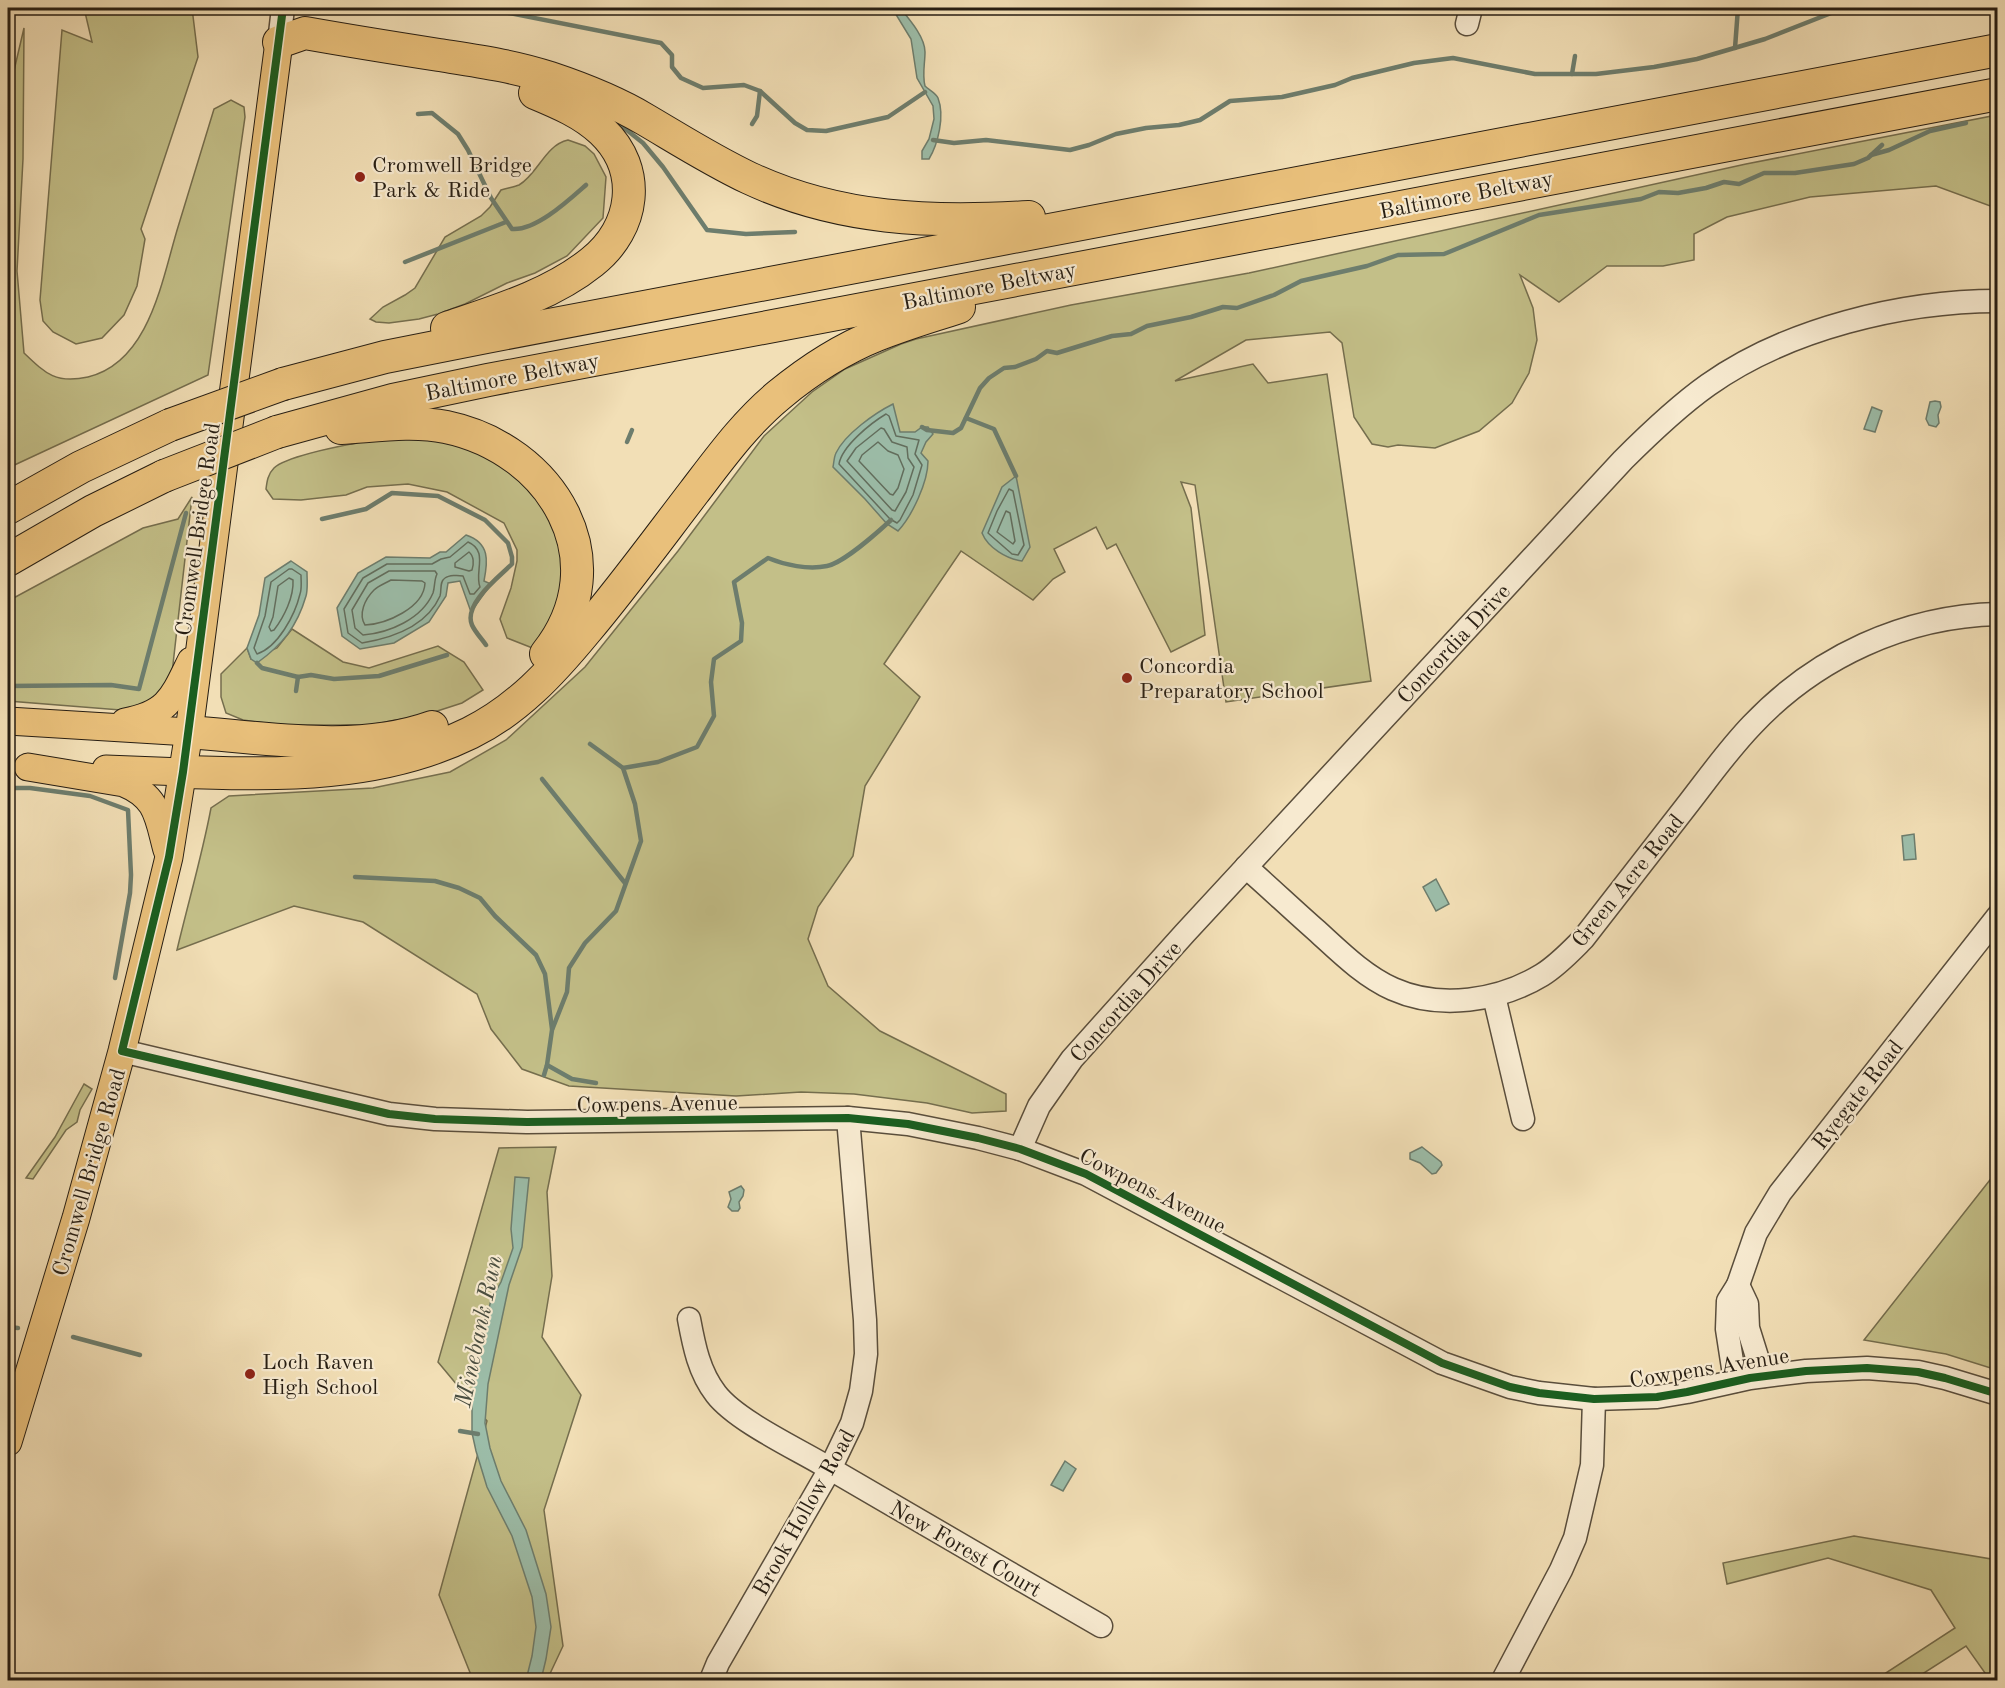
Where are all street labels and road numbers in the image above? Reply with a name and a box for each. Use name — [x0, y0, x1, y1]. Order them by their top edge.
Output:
street label: Baltimore Beltway — [1378, 168, 1556, 224]
street label: Baltimore Beltway — [901, 259, 1079, 315]
street label: Baltimore Beltway — [424, 350, 602, 406]
street label: Cromwell Bridge Road — [173, 421, 225, 637]
street label: Concordia Drive — [1394, 580, 1515, 708]
street label: Green Acre Road — [1568, 811, 1689, 952]
street label: Concordia Drive — [1067, 938, 1186, 1067]
street label: Ryegate Road — [1809, 1036, 1908, 1154]
street label: Cromwell Bridge Road — [50, 1066, 130, 1279]
street label: Cowpens Avenue — [576, 1093, 738, 1117]
street label: Cowpens Avenue — [1075, 1145, 1229, 1238]
street label: Cowpens Avenue — [1628, 1345, 1791, 1392]
street label: Brook Hollow Road — [750, 1426, 860, 1600]
street label: New Forest Court — [885, 1497, 1045, 1602]

